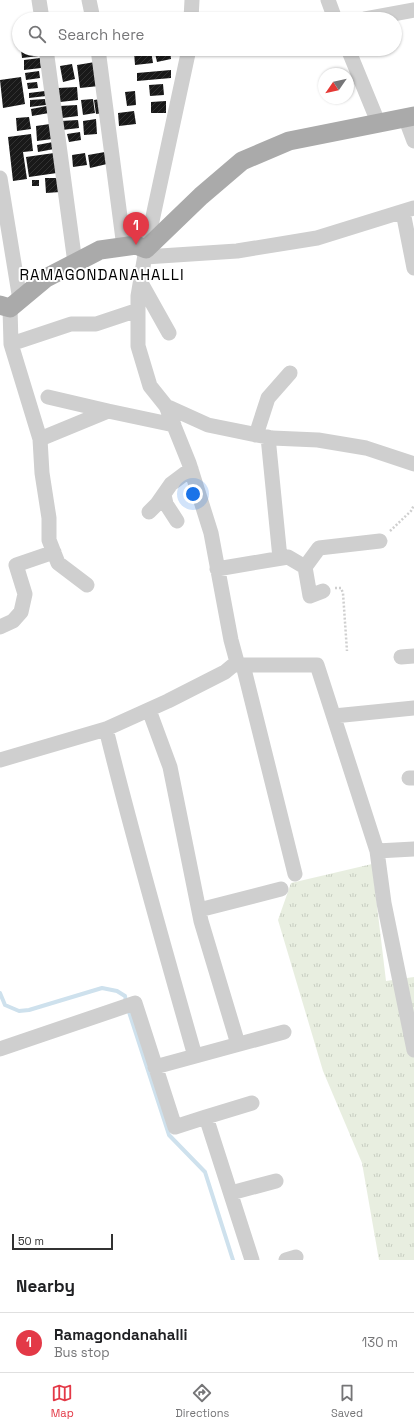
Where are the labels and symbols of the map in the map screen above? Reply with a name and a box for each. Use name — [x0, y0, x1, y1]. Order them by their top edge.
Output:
north arrow — [318, 68, 354, 104]
pin: 1 — [123, 212, 149, 245]
district label: RAMAGONDANAHALLI — [19, 265, 185, 284]
your location — [183, 484, 203, 504]
scale bar — [12, 1232, 113, 1251]

